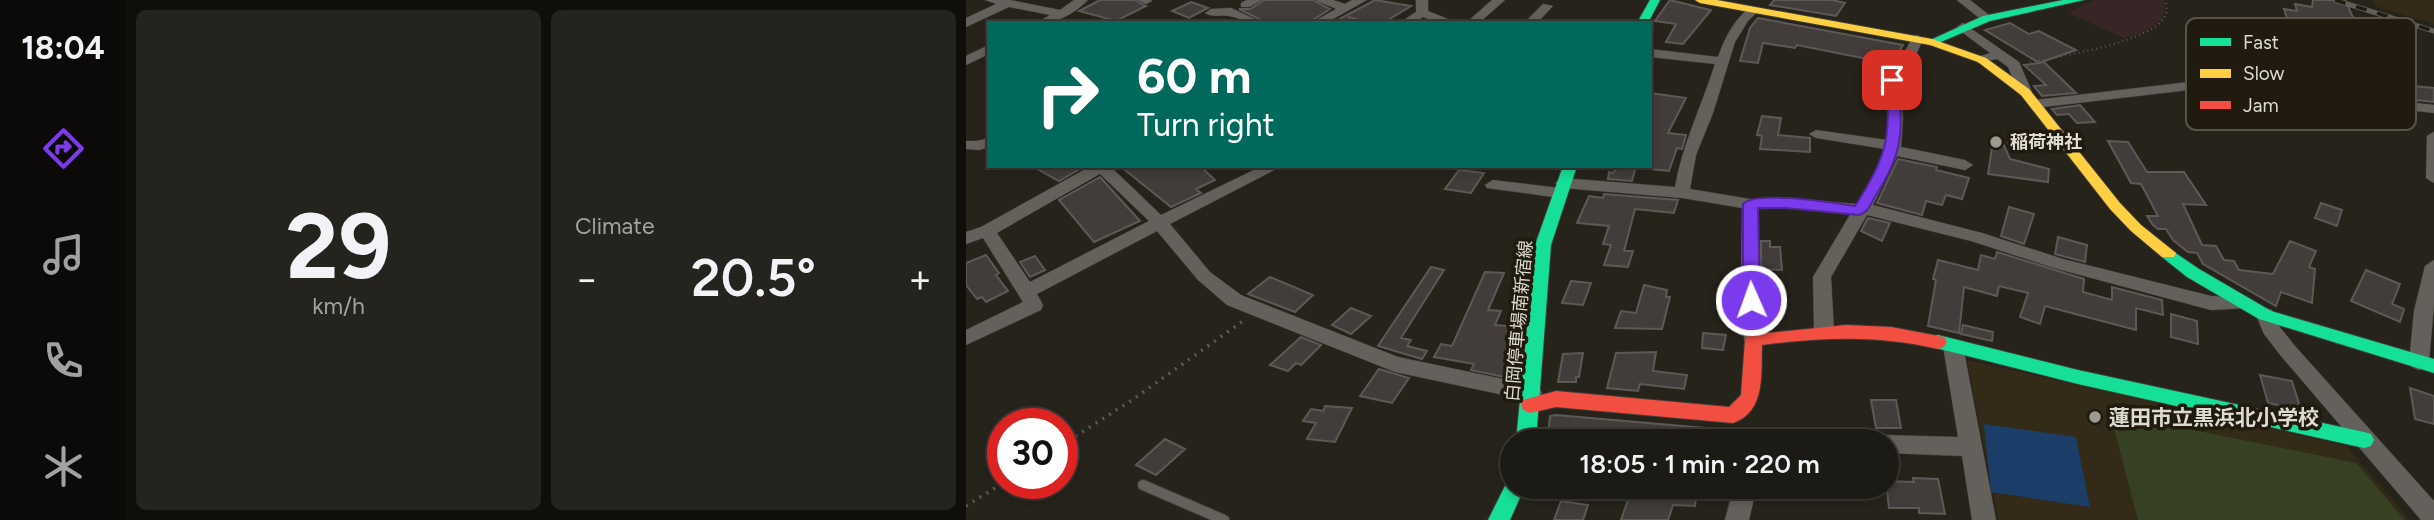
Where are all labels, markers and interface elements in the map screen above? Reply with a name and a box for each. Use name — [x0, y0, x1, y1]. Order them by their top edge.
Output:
legend — [2186, 18, 2416, 130]
text: 18:04 — [21, 29, 105, 67]
text: Fast — [2243, 31, 2279, 54]
text: 60 m — [1137, 46, 1252, 105]
icon: right — [1022, 49, 1113, 140]
pin — [1862, 50, 1922, 110]
icon: arrive — [1873, 61, 1911, 99]
text: Slow — [2243, 62, 2285, 85]
text: Jam — [2243, 94, 2279, 117]
text: Turn right — [1137, 106, 1275, 144]
icon: directions — [39, 124, 88, 173]
place label: 稲荷神社 — [2010, 131, 2082, 153]
marker: 稲荷神社 — [1988, 134, 2004, 150]
text: 29 — [286, 192, 391, 301]
text: Climate — [575, 212, 654, 240]
icon: music — [39, 230, 88, 279]
street label: 白岡停車場南新宿線 — [1501, 239, 1537, 403]
text: 20.5° — [691, 247, 816, 309]
text: − — [575, 256, 599, 302]
text: + — [908, 256, 932, 302]
position arrow — [1714, 263, 1788, 337]
text: km/h — [312, 292, 365, 320]
icon: phone — [39, 336, 88, 385]
place label: 蓮田市立黒浜北小学校 — [2109, 405, 2319, 430]
speed limit sign: 30 — [987, 408, 1078, 499]
marker: 蓮田市立黒浜北小学校 — [2087, 409, 2103, 425]
icon: climate — [39, 442, 88, 491]
text: 18:05 · 1 min · 220 m — [1579, 448, 1820, 480]

